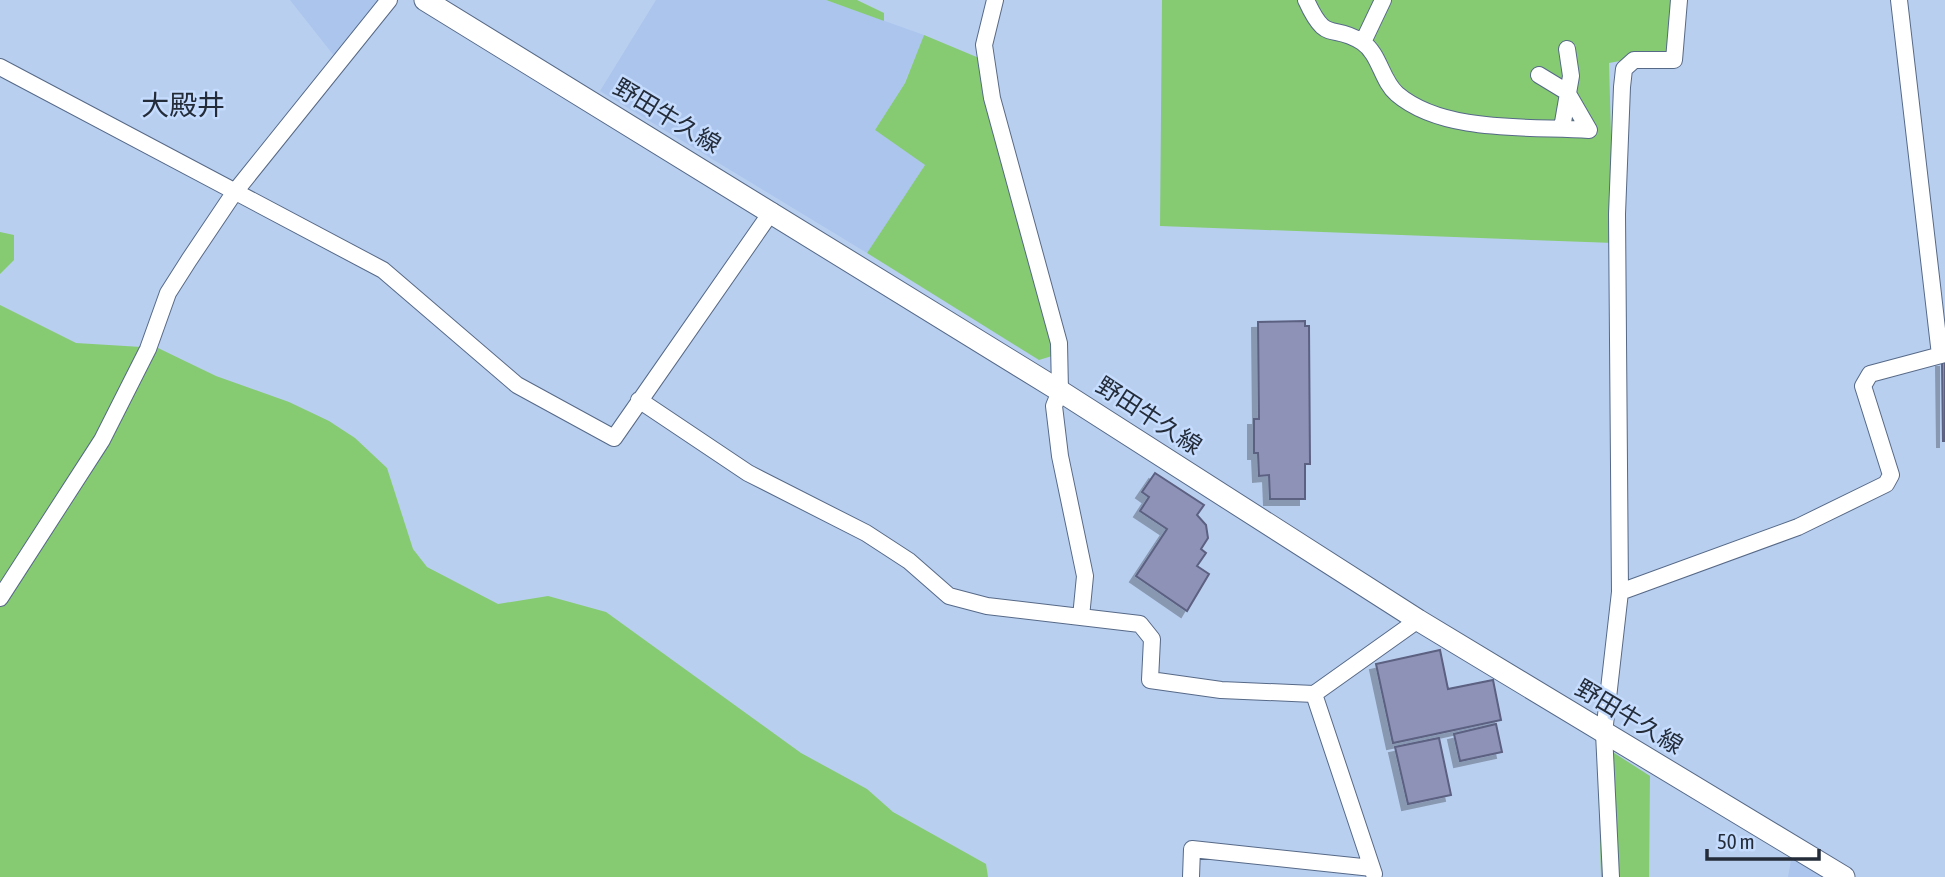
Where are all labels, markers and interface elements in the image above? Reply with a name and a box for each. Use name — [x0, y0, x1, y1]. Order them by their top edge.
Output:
street label: 野田牛久線 — [609, 73, 726, 158]
district label: 大殿井 — [141, 89, 225, 121]
street label: 野田牛久線 — [1092, 372, 1207, 460]
street label: 野田牛久線 — [1571, 674, 1688, 759]
scale bar — [1707, 818, 1819, 862]
text: 50 m — [1717, 829, 1755, 853]

